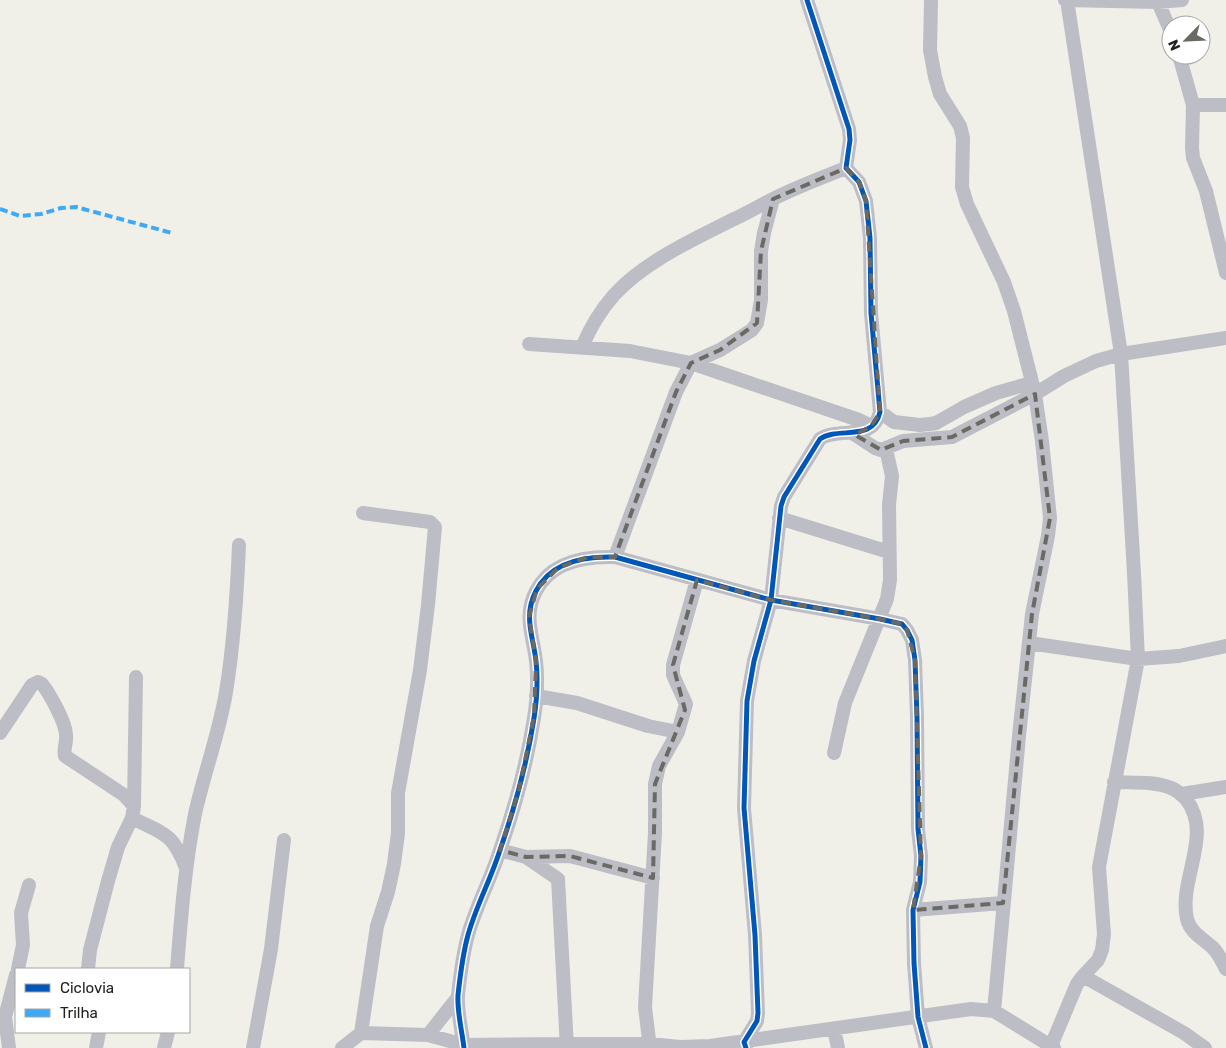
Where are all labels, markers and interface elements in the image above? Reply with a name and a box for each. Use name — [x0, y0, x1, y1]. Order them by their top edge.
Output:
north arrow — [1161, 15, 1211, 65]
text: N — [1165, 37, 1184, 53]
legend — [15, 968, 190, 1033]
text: Ciclovia — [60, 979, 114, 997]
text: Trilha — [60, 1004, 98, 1022]

